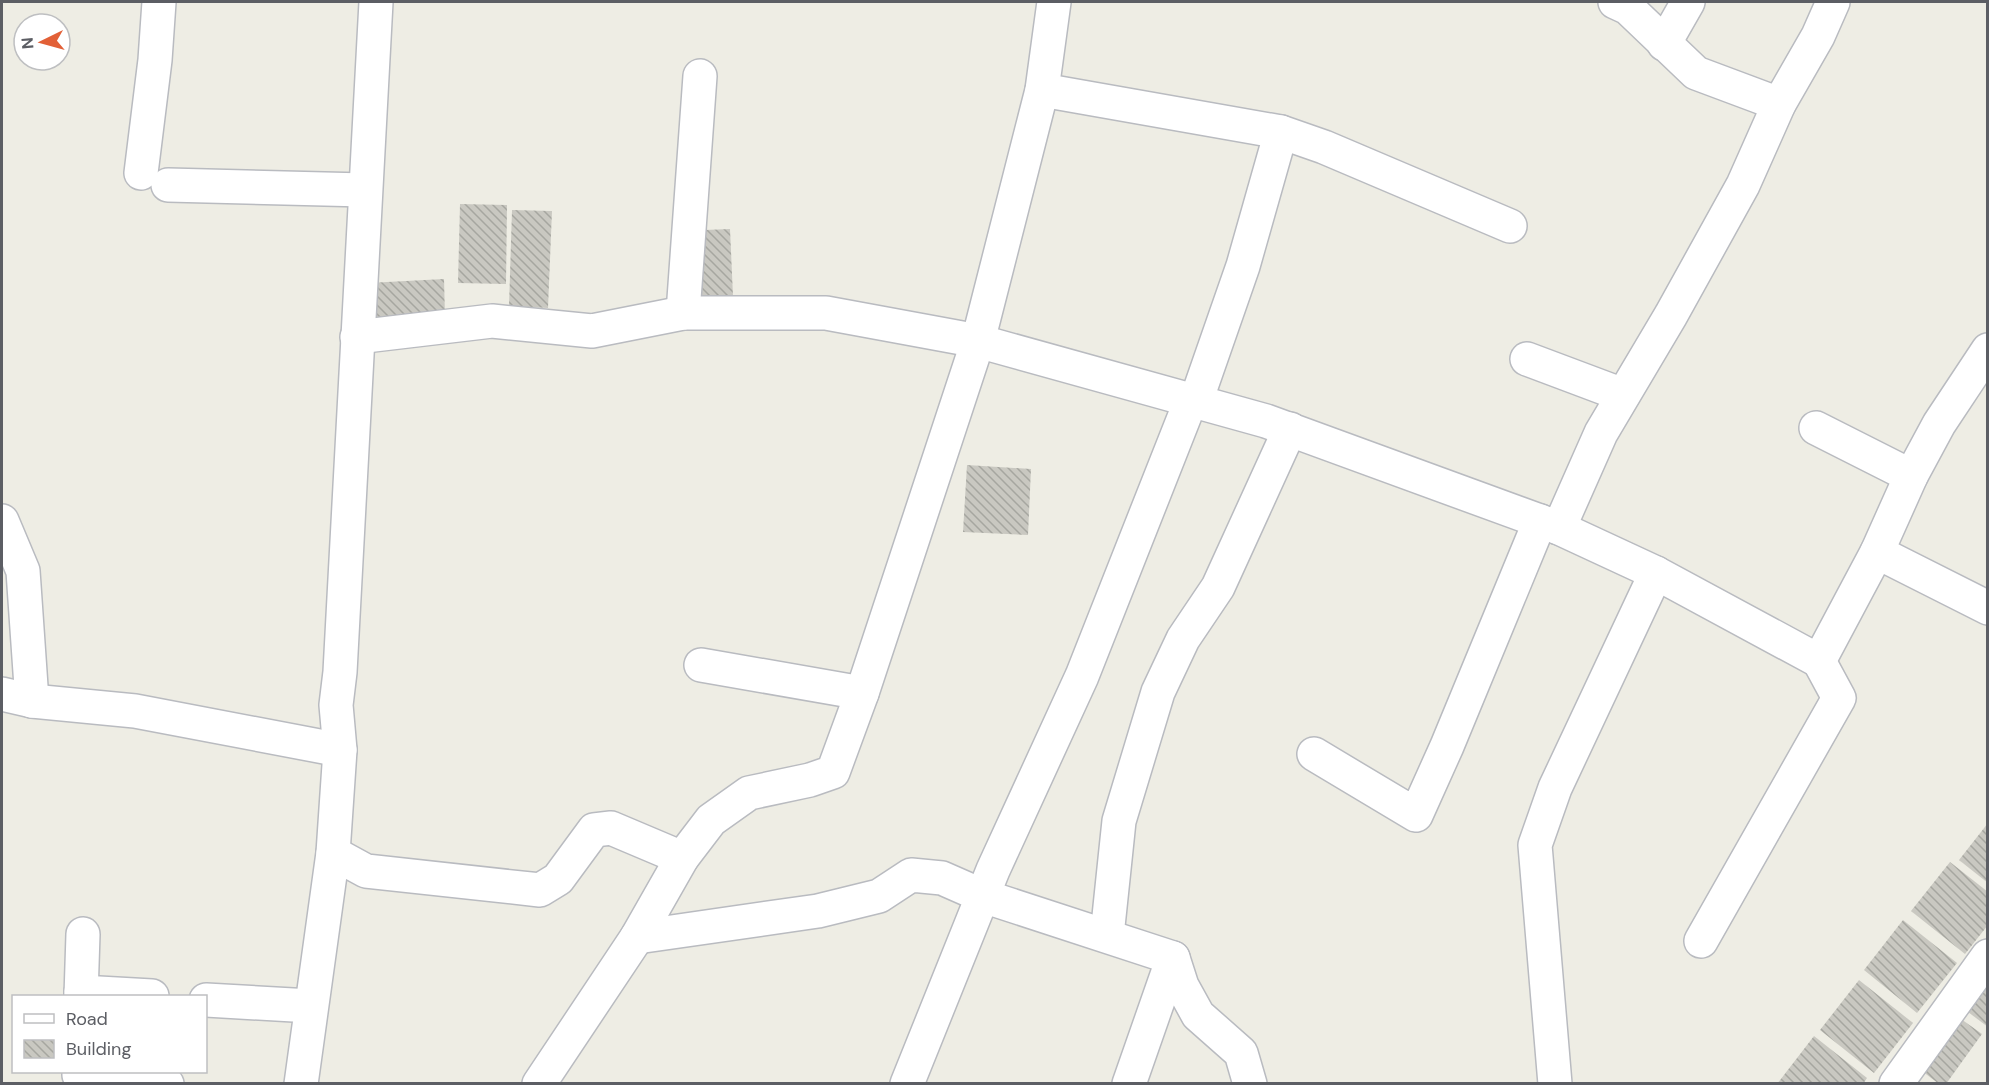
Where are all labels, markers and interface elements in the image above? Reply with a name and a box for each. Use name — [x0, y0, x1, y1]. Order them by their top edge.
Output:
north arrow — [12, 12, 72, 72]
text: N — [17, 37, 39, 50]
legend — [12, 995, 207, 1073]
text: Road — [66, 1007, 108, 1031]
text: Building — [66, 1037, 131, 1061]

